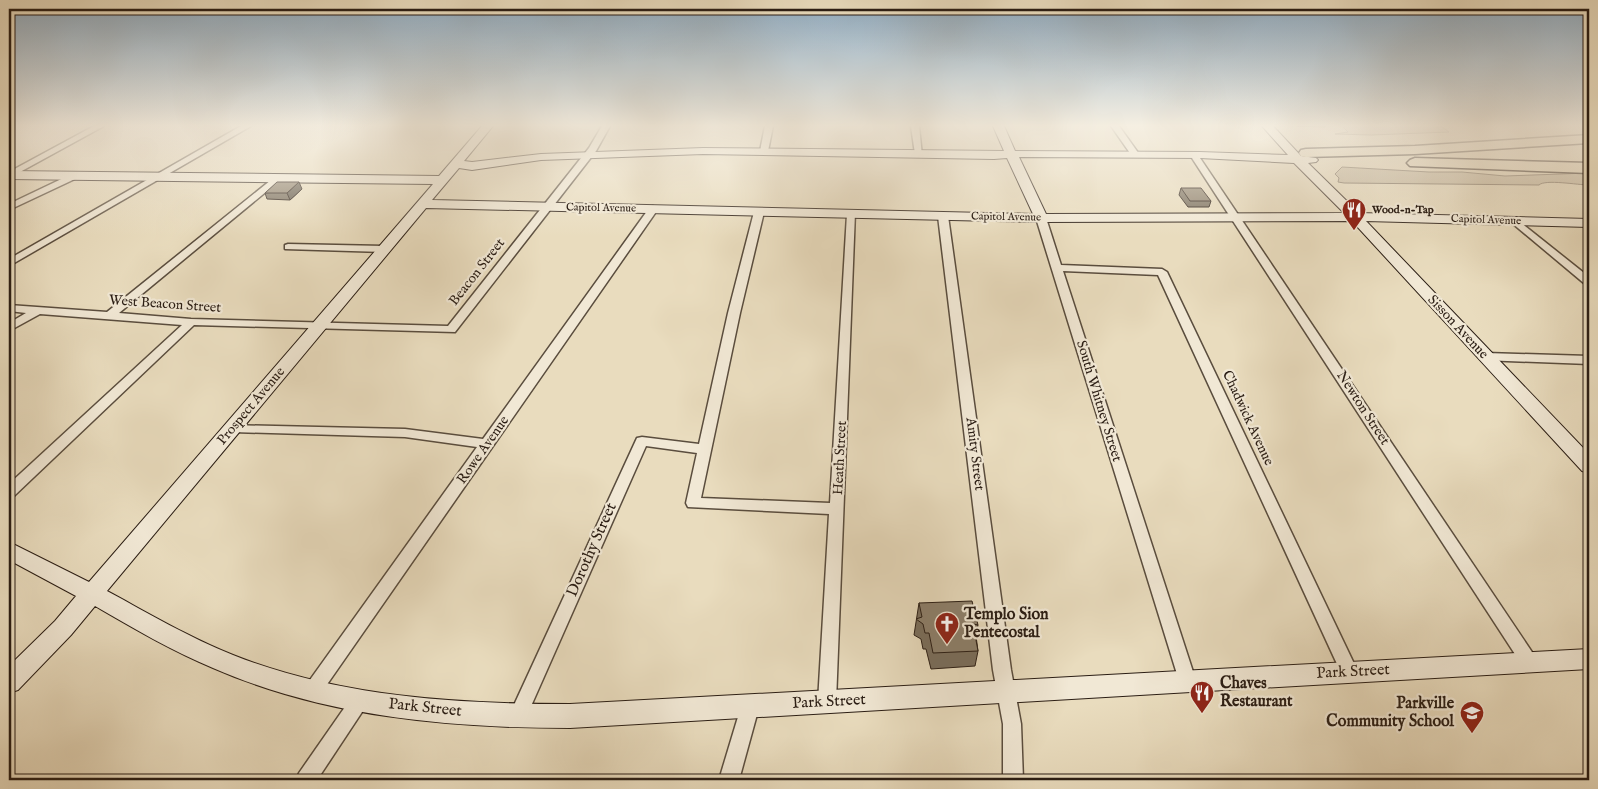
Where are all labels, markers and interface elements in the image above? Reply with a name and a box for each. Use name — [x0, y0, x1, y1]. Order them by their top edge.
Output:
restaurant icon: Wood-n-Tap — [1341, 197, 1367, 231]
street label: Capitol Avenue — [566, 200, 636, 216]
place label: Wood-n-Tap — [1371, 203, 1434, 217]
street label: Capitol Avenue — [971, 209, 1041, 225]
street label: Capitol Avenue — [1451, 212, 1521, 228]
street label: Beacon Street — [445, 235, 509, 309]
street label: West Beacon Street — [108, 291, 222, 317]
street label: Sisson Avenue — [1424, 291, 1493, 363]
street label: South Whitney Street — [1072, 338, 1126, 464]
street label: Prospect Avenue — [213, 363, 289, 449]
street label: Chadwick Avenue — [1218, 367, 1278, 469]
street label: Newton Street — [1332, 367, 1394, 449]
street label: Rowe Avenue — [453, 412, 513, 488]
street label: Amity Street — [961, 415, 988, 492]
street label: Heath Street — [829, 420, 851, 496]
street label: Dorothy Street — [562, 499, 622, 600]
place label: Templo Sion Pentecostal — [963, 605, 1049, 643]
church icon: Templo Sion Pentecostal — [934, 611, 960, 645]
street label: Park Street — [1316, 660, 1391, 684]
place label: Chaves Restaurant — [1220, 674, 1293, 712]
restaurant icon: Chaves Restaurant — [1189, 680, 1215, 714]
street label: Park Street — [792, 690, 867, 714]
street label: Park Street — [387, 694, 463, 722]
place label: Parkville Community School — [1326, 694, 1455, 732]
school or university icon: Parkville Community School — [1459, 700, 1485, 734]

